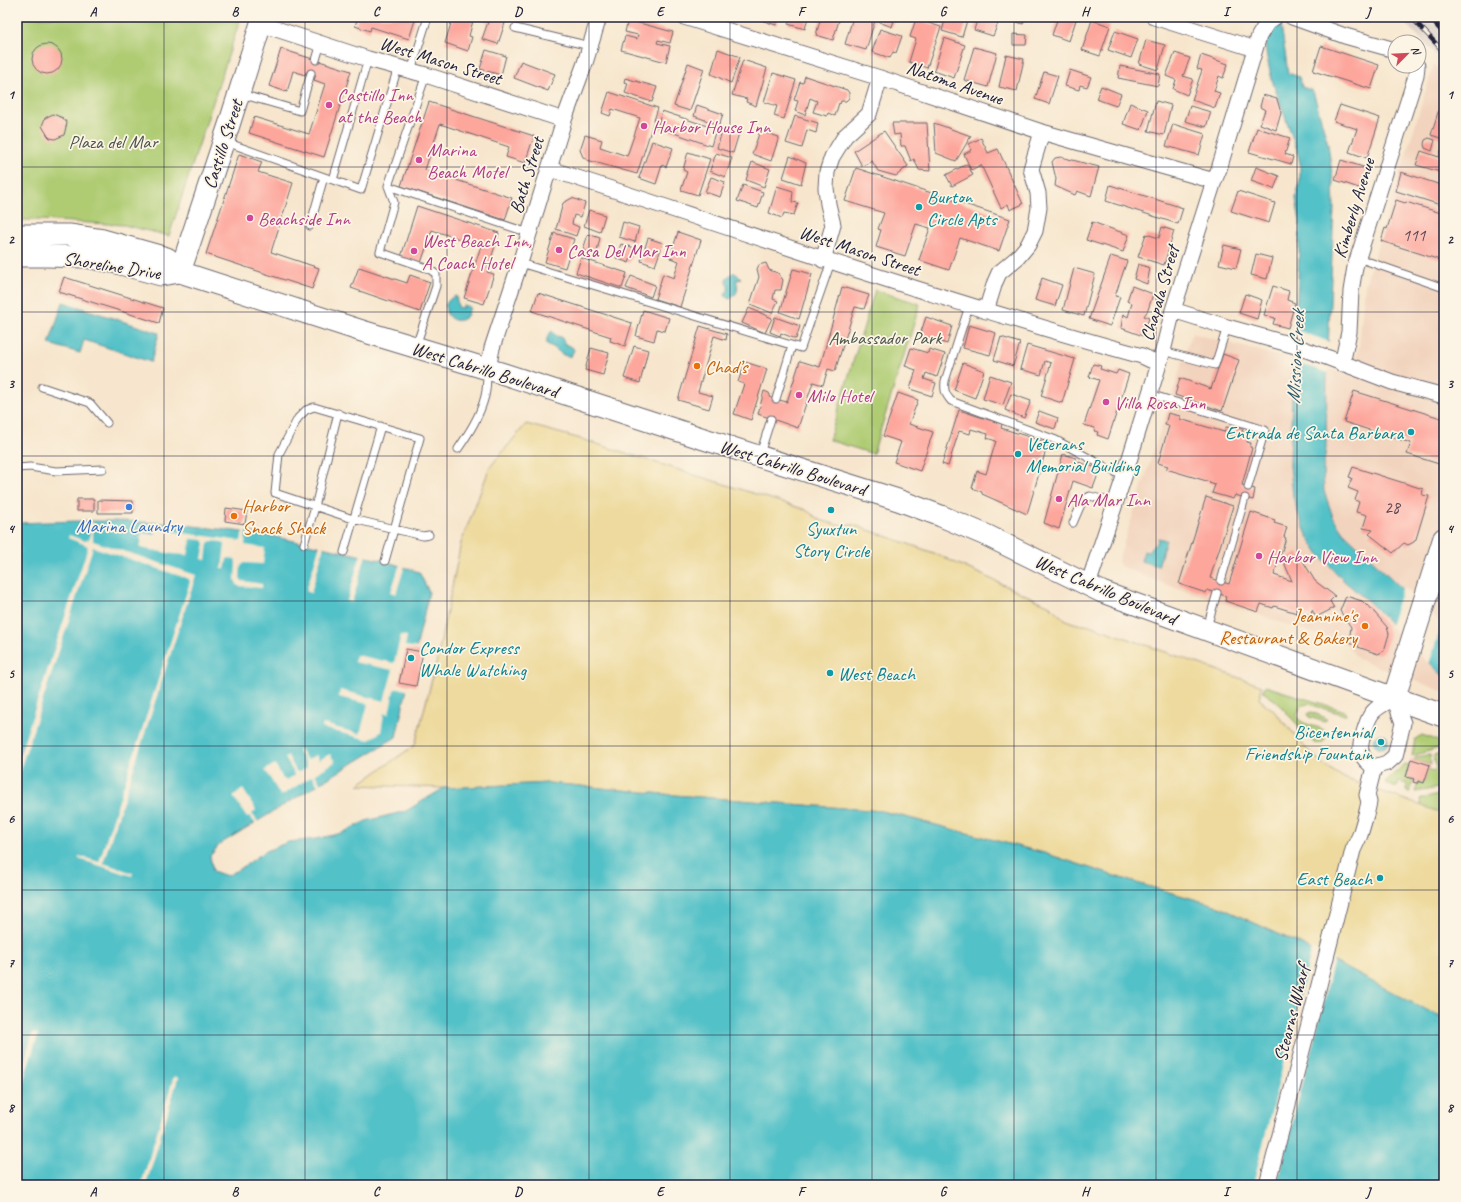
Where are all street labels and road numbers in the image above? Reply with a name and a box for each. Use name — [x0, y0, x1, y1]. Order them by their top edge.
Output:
street label: West Mason Street — [377, 31, 506, 91]
street label: Natoma Avenue — [903, 55, 1008, 111]
street label: Castillo Street — [197, 95, 249, 192]
street label: Bath Street — [504, 133, 550, 216]
street label: Kimberly Avenue — [1327, 154, 1381, 261]
street label: West Mason Street — [796, 220, 925, 282]
street label: Chapala Street — [1135, 240, 1186, 344]
street label: Shoreline Drive — [62, 246, 164, 286]
street label: West Cabrillo Boulevard — [409, 336, 564, 405]
street label: West Cabrillo Boulevard — [717, 434, 872, 503]
street label: West Cabrillo Boulevard — [1031, 549, 1183, 632]
street label: Stearns Wharf — [1268, 958, 1317, 1064]

